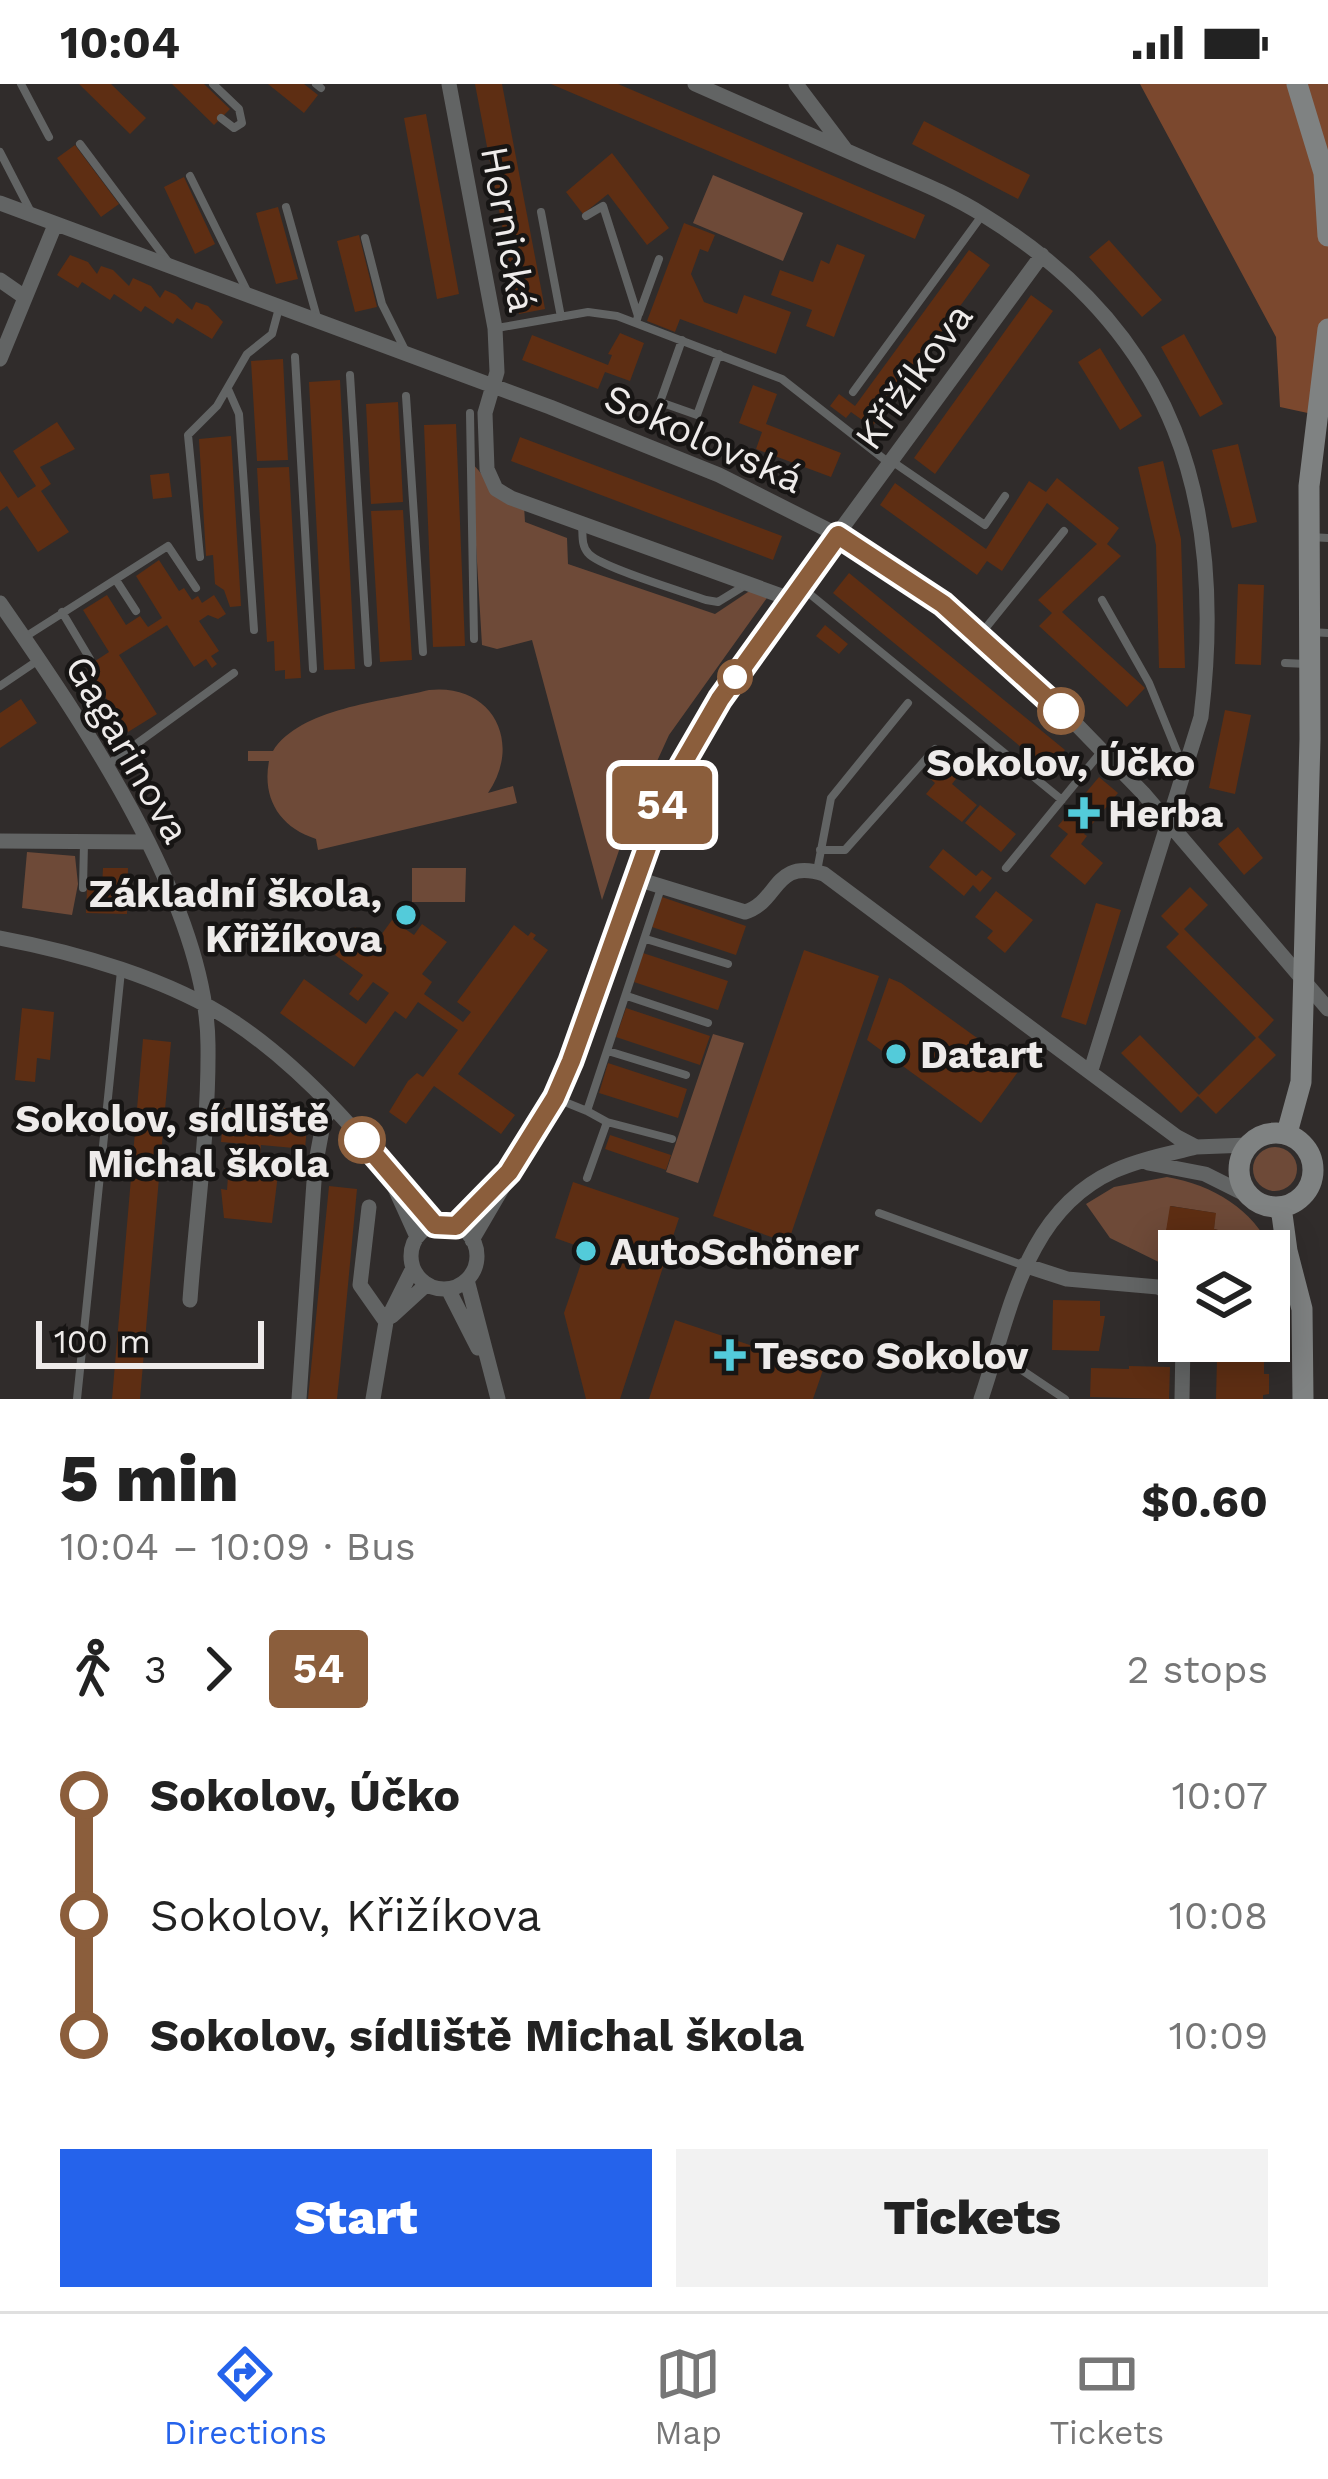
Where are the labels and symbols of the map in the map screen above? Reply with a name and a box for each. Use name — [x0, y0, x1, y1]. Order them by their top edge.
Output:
street label: Hornická — [472, 143, 545, 316]
street label: Křižíkova — [845, 294, 981, 458]
street label: Sokolovská — [598, 375, 810, 502]
street label: Gagarinova — [56, 648, 199, 851]
unlabelled marker — [719, 661, 751, 693]
marker: Sokolov, Účko — [1039, 689, 1083, 733]
place label: Sokolov, Účko — [927, 740, 1195, 785]
line badge: 54 — [608, 766, 716, 844]
place label: Herba — [1108, 791, 1223, 836]
marker: Herba — [1071, 800, 1097, 826]
place label: Základní škola, Křižíkova — [89, 871, 382, 961]
marker: Základní škola, Křižíkova — [393, 902, 419, 928]
place label: Datart — [920, 1032, 1043, 1077]
marker: Datart — [883, 1041, 909, 1067]
place label: Sokolov, sídliště Michal škola — [15, 1096, 329, 1186]
marker: Sokolov, sídliště Michal škola — [340, 1118, 384, 1162]
place label: AutoSchöner — [610, 1229, 859, 1274]
marker: AutoSchöner — [573, 1238, 599, 1264]
scale bar — [36, 1315, 264, 1368]
place label: Tesco Sokolov — [754, 1333, 1029, 1378]
marker: Tesco Sokolov — [717, 1342, 743, 1368]

